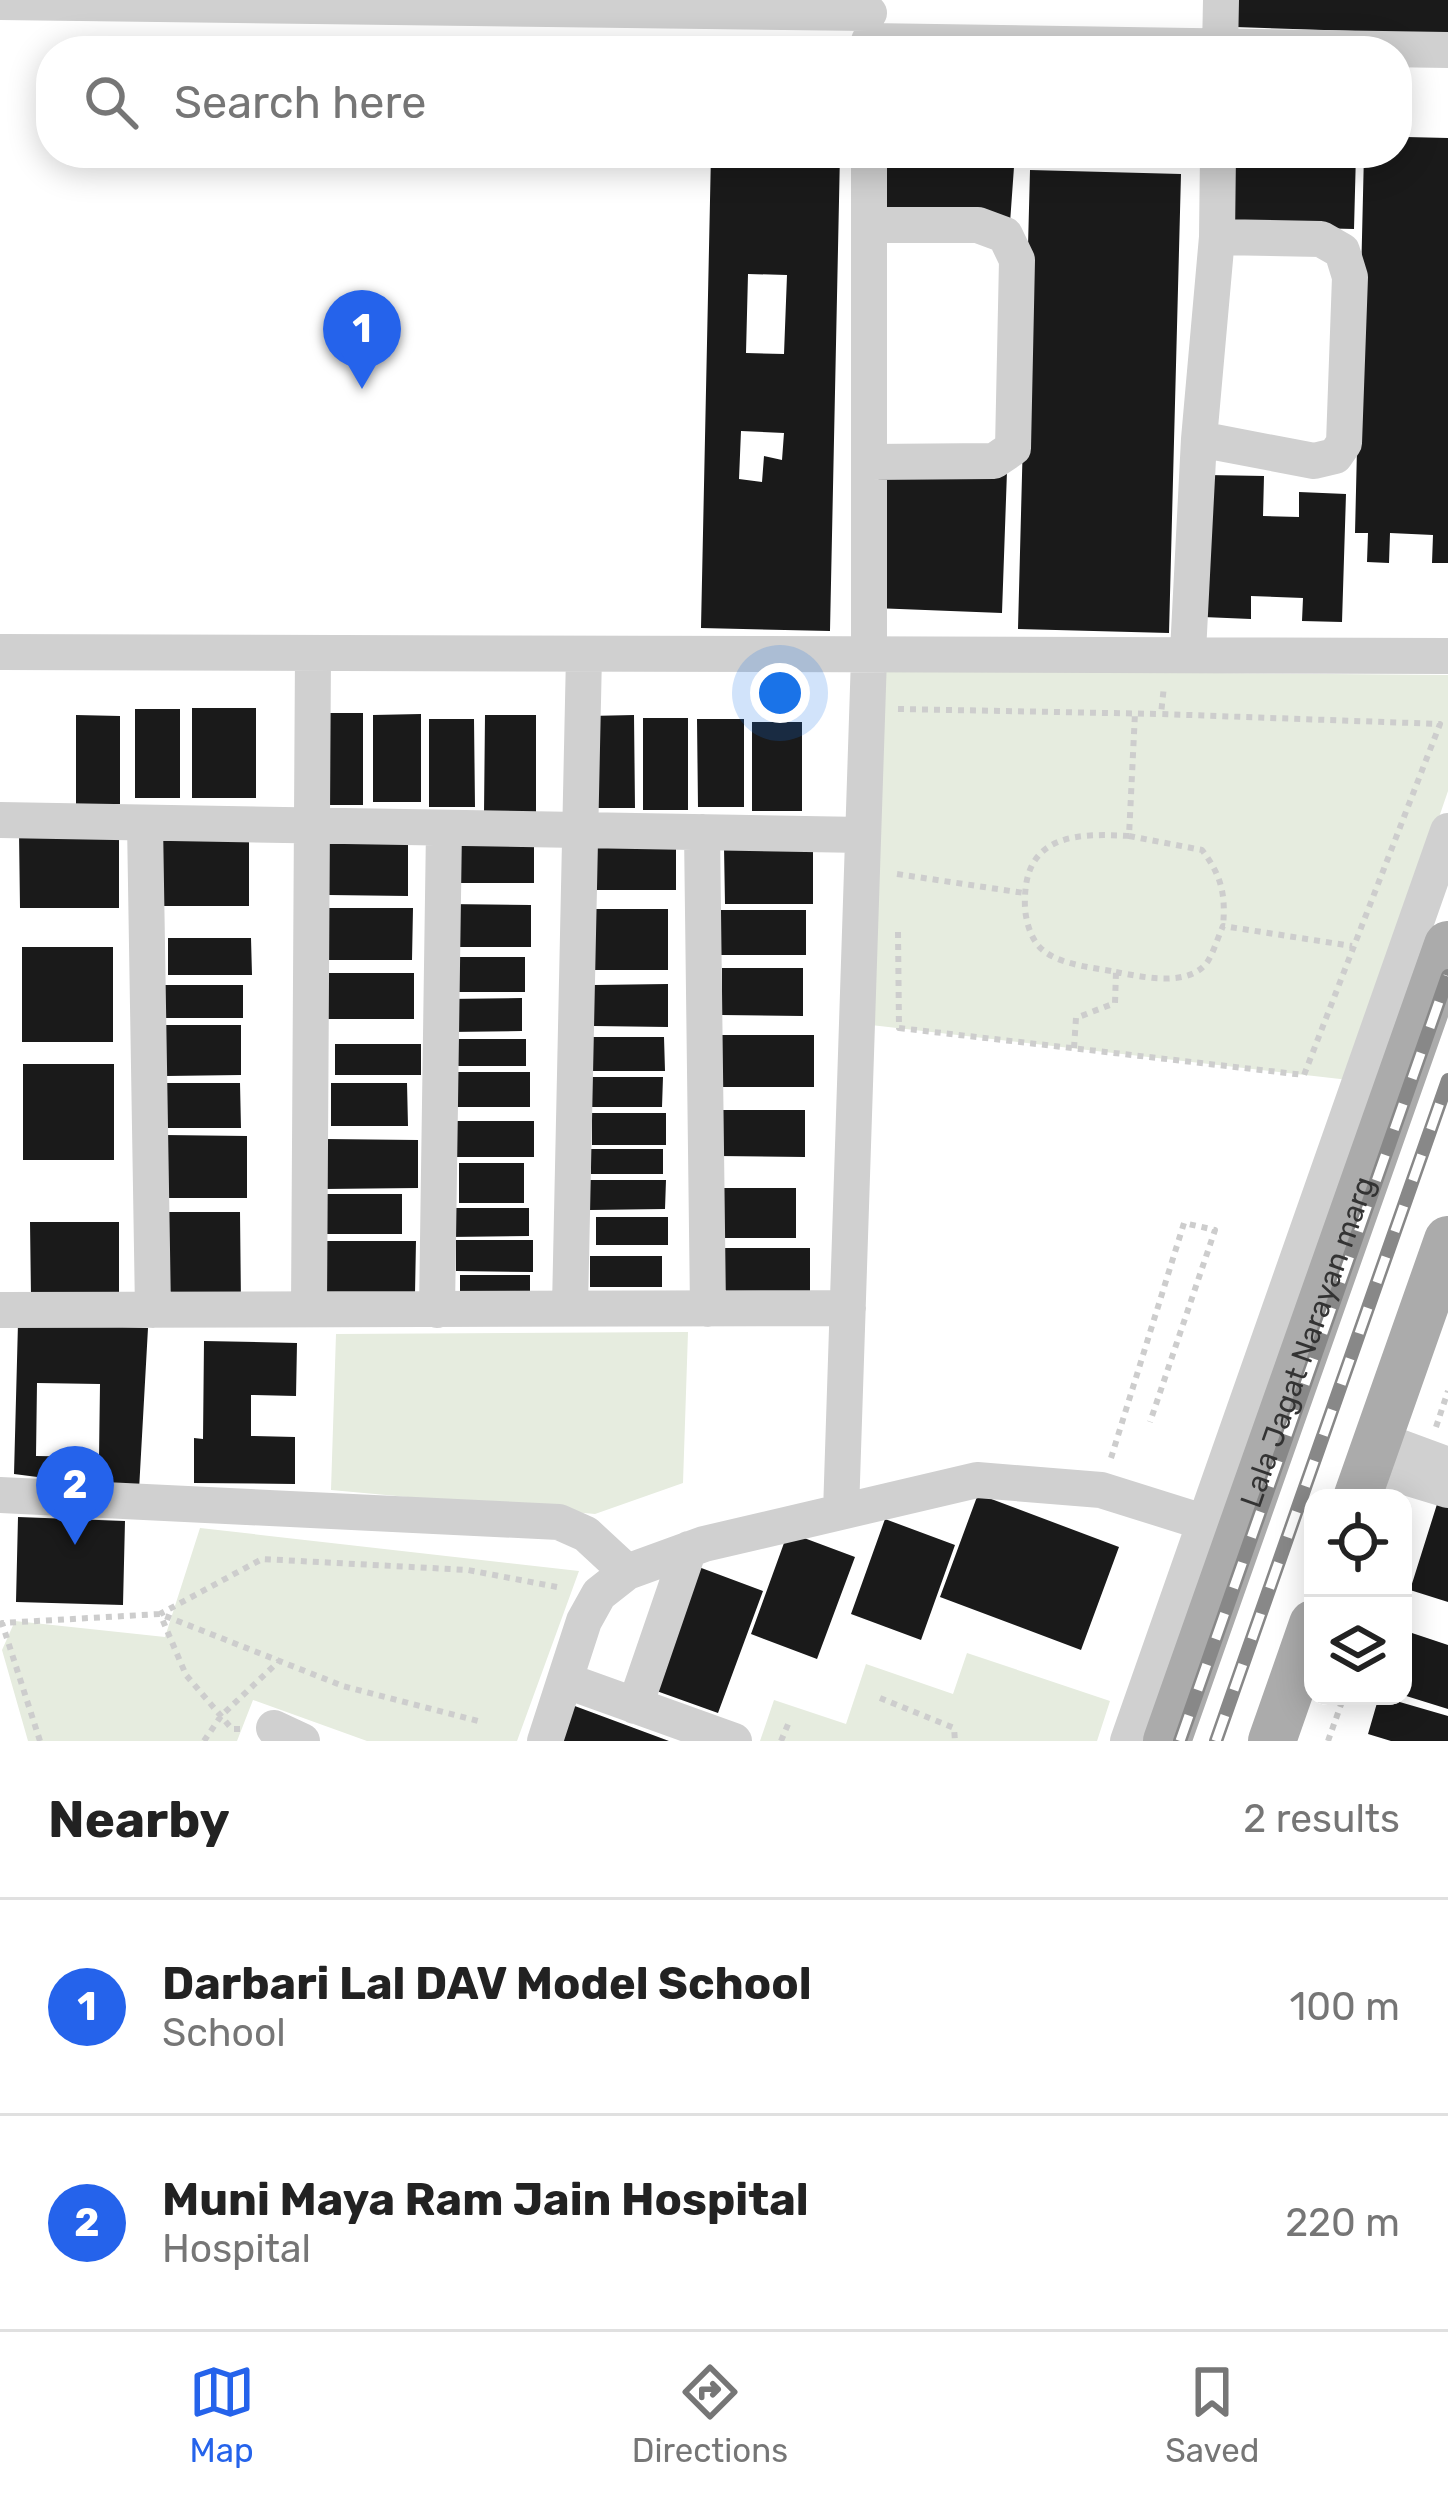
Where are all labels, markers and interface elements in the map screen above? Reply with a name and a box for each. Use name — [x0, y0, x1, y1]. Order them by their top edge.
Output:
search box — [36, 36, 1412, 168]
icon: search — [78, 69, 144, 135]
text: Search here — [174, 76, 426, 129]
pin: 1 — [323, 290, 401, 389]
your location — [750, 663, 810, 723]
street label: Lala Jagat Narayan marg — [1233, 1172, 1383, 1513]
pin: 2 — [36, 1446, 114, 1545]
map controls — [1304, 1489, 1412, 1705]
button: locate — [1304, 1489, 1412, 1597]
button: layers — [1304, 1597, 1412, 1705]
text: Nearby — [48, 1789, 230, 1850]
text: 2 results — [1243, 1796, 1400, 1842]
text: Darbari Lal DAV Model School — [162, 1957, 812, 2010]
text: 1 — [77, 1984, 97, 2030]
text: 100 m — [1290, 1984, 1400, 2030]
text: School — [162, 2010, 286, 2056]
text: Muni Maya Ram Jain Hospital — [162, 2173, 809, 2226]
text: 2 — [74, 2200, 100, 2246]
text: 220 m — [1285, 2200, 1400, 2246]
text: Hospital — [162, 2226, 311, 2272]
tab: Map — [189, 2359, 255, 2470]
tab: Directions — [632, 2359, 788, 2470]
tab: Saved — [1165, 2359, 1259, 2470]

